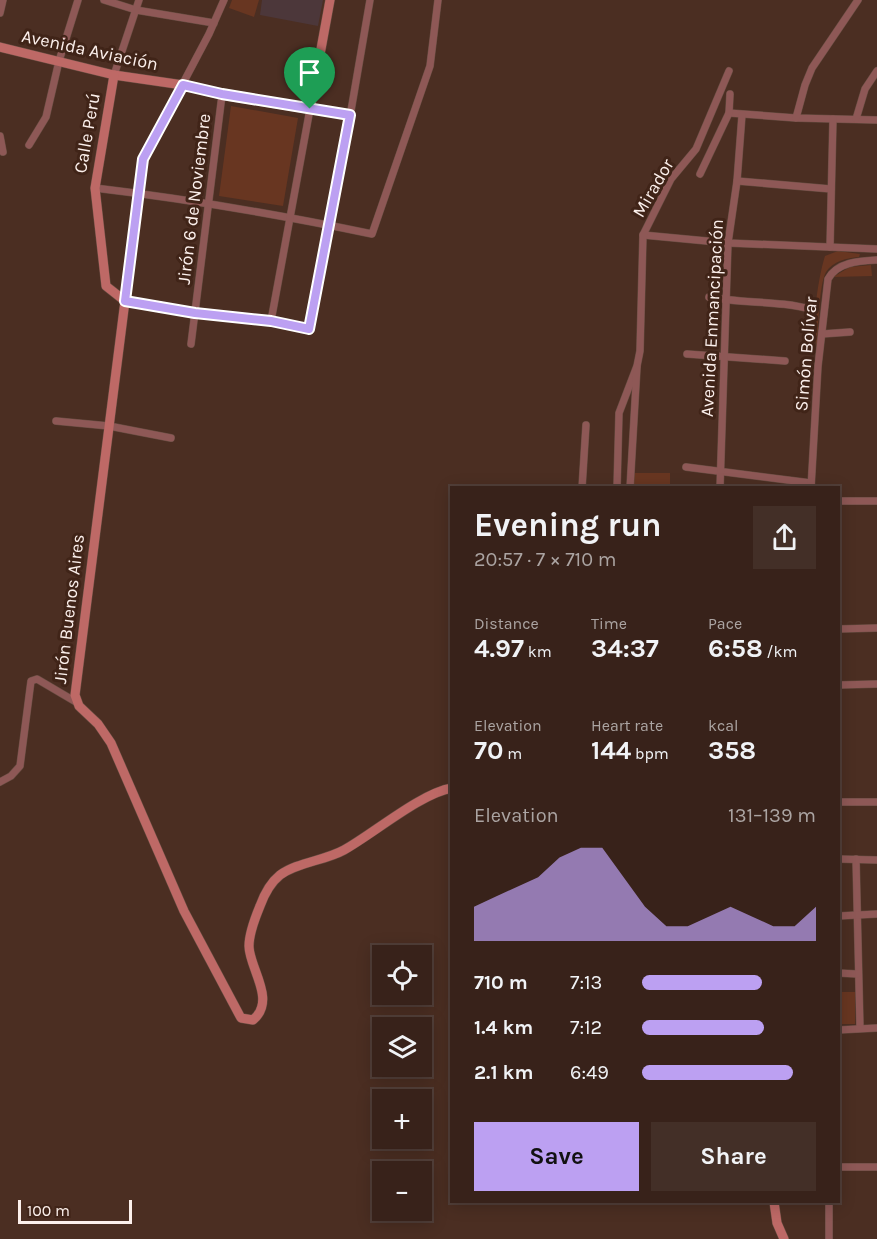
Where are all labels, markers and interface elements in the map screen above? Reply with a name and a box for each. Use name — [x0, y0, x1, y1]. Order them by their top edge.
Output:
street label: Avenida Aviación — [20, 25, 160, 75]
pin — [284, 47, 335, 109]
icon: arrive — [293, 56, 326, 89]
street label: Calle Perú — [69, 91, 105, 175]
street label: Jirón 6 de Noviembre — [173, 112, 215, 286]
street label: Mirador — [627, 154, 679, 221]
street label: Avenida Enmancipación — [696, 218, 728, 418]
street label: Simón Bolívar — [790, 295, 822, 412]
text: Evening run — [474, 506, 662, 544]
button: share — [753, 506, 816, 569]
street label: Jirón Buenos Aires — [49, 533, 89, 685]
text: 20:57 · 7 × 710 m — [474, 548, 617, 571]
text: Distance — [474, 614, 539, 633]
text: Time — [591, 614, 627, 633]
text: Pace — [708, 614, 742, 633]
text: 4.97 — [474, 633, 524, 664]
text: 34:37 — [591, 633, 659, 664]
text: 6:58 — [708, 633, 763, 664]
text: km — [524, 642, 552, 661]
text: /km — [763, 642, 797, 661]
text: Elevation — [474, 716, 542, 735]
text: Heart rate — [591, 716, 663, 735]
text: kcal — [708, 716, 739, 735]
text: 70 — [474, 735, 503, 766]
text: 144 — [591, 735, 631, 766]
text: 358 — [708, 735, 756, 766]
text: m — [503, 744, 522, 763]
text: bpm — [631, 744, 669, 763]
text: Elevation — [474, 804, 559, 827]
text: 131–139 m — [728, 804, 816, 827]
map controls — [372, 945, 432, 1221]
button: locate — [372, 945, 432, 1005]
text: 710 m — [474, 971, 528, 994]
text: 7:13 — [570, 971, 602, 994]
text: 1.4 km — [474, 1016, 533, 1039]
text: 7:12 — [570, 1016, 602, 1039]
button: layers — [372, 1017, 432, 1077]
text: 2.1 km — [474, 1061, 533, 1084]
text: 6:49 — [570, 1061, 609, 1084]
button: + — [372, 1089, 432, 1149]
button: Save — [474, 1122, 639, 1191]
button: Share — [651, 1122, 816, 1191]
button: − — [372, 1161, 432, 1221]
scale bar — [18, 1197, 132, 1224]
text: 100 m — [27, 1201, 70, 1220]

